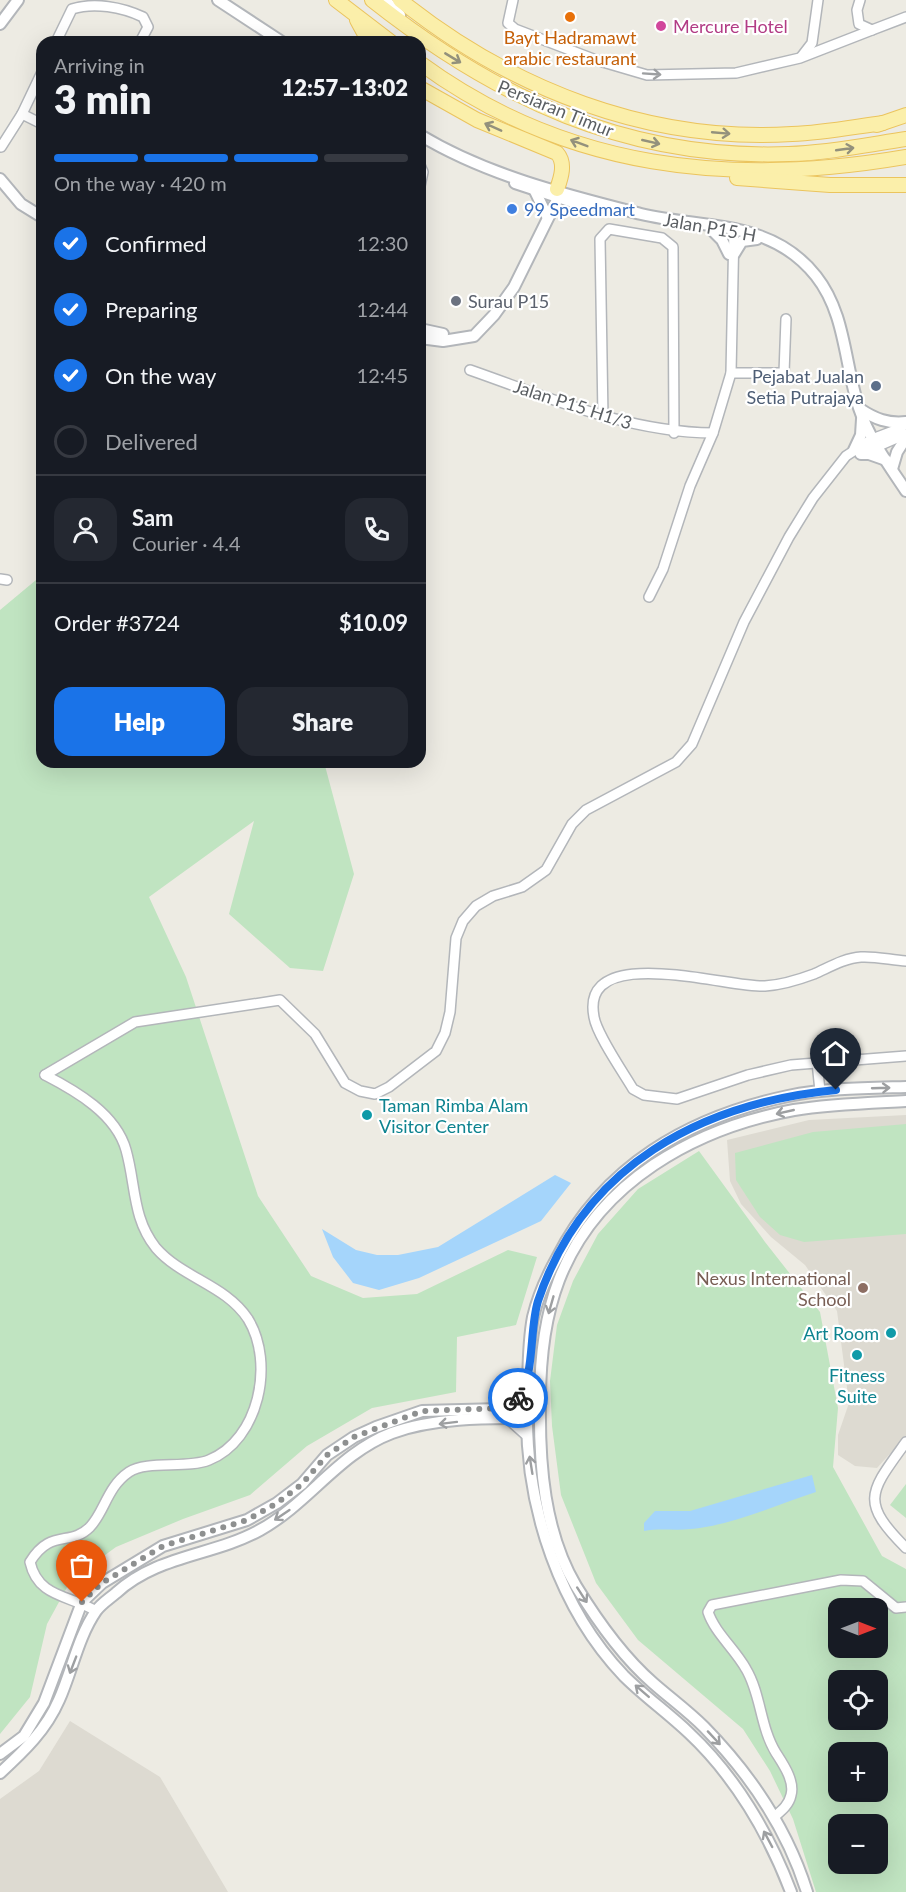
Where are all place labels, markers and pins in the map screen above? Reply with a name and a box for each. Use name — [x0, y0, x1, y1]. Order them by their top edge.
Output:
marker: Bayt Hadramawt arabic restaurant — [563, 10, 577, 24]
place label: Mercure Hotel — [673, 15, 788, 37]
marker: Mercure Hotel — [654, 19, 668, 33]
place label: Bayt Hadramawt arabic restaurant — [504, 26, 637, 69]
place label: 99 Speedmart — [524, 198, 636, 220]
marker: 99 Speedmart — [505, 202, 519, 216]
place label: Surau P15 — [468, 290, 549, 312]
marker: Surau P15 — [449, 294, 463, 308]
place label: Pejabat Jualan Setia Putrajaya — [747, 365, 864, 408]
marker: Pejabat Jualan Setia Putrajaya — [869, 379, 883, 393]
pin — [810, 1028, 861, 1090]
place label: Taman Rimba Alam Visitor Center — [379, 1094, 528, 1137]
marker: Taman Rimba Alam Visitor Center — [360, 1108, 374, 1122]
place label: Nexus International School — [696, 1267, 851, 1310]
marker: Nexus International School — [856, 1281, 870, 1295]
place label: Art Room — [803, 1322, 879, 1344]
marker: Art Room — [884, 1326, 898, 1340]
marker: Fitness Suite — [850, 1348, 864, 1362]
place label: Fitness Suite — [829, 1364, 885, 1407]
pin — [56, 1540, 107, 1602]

